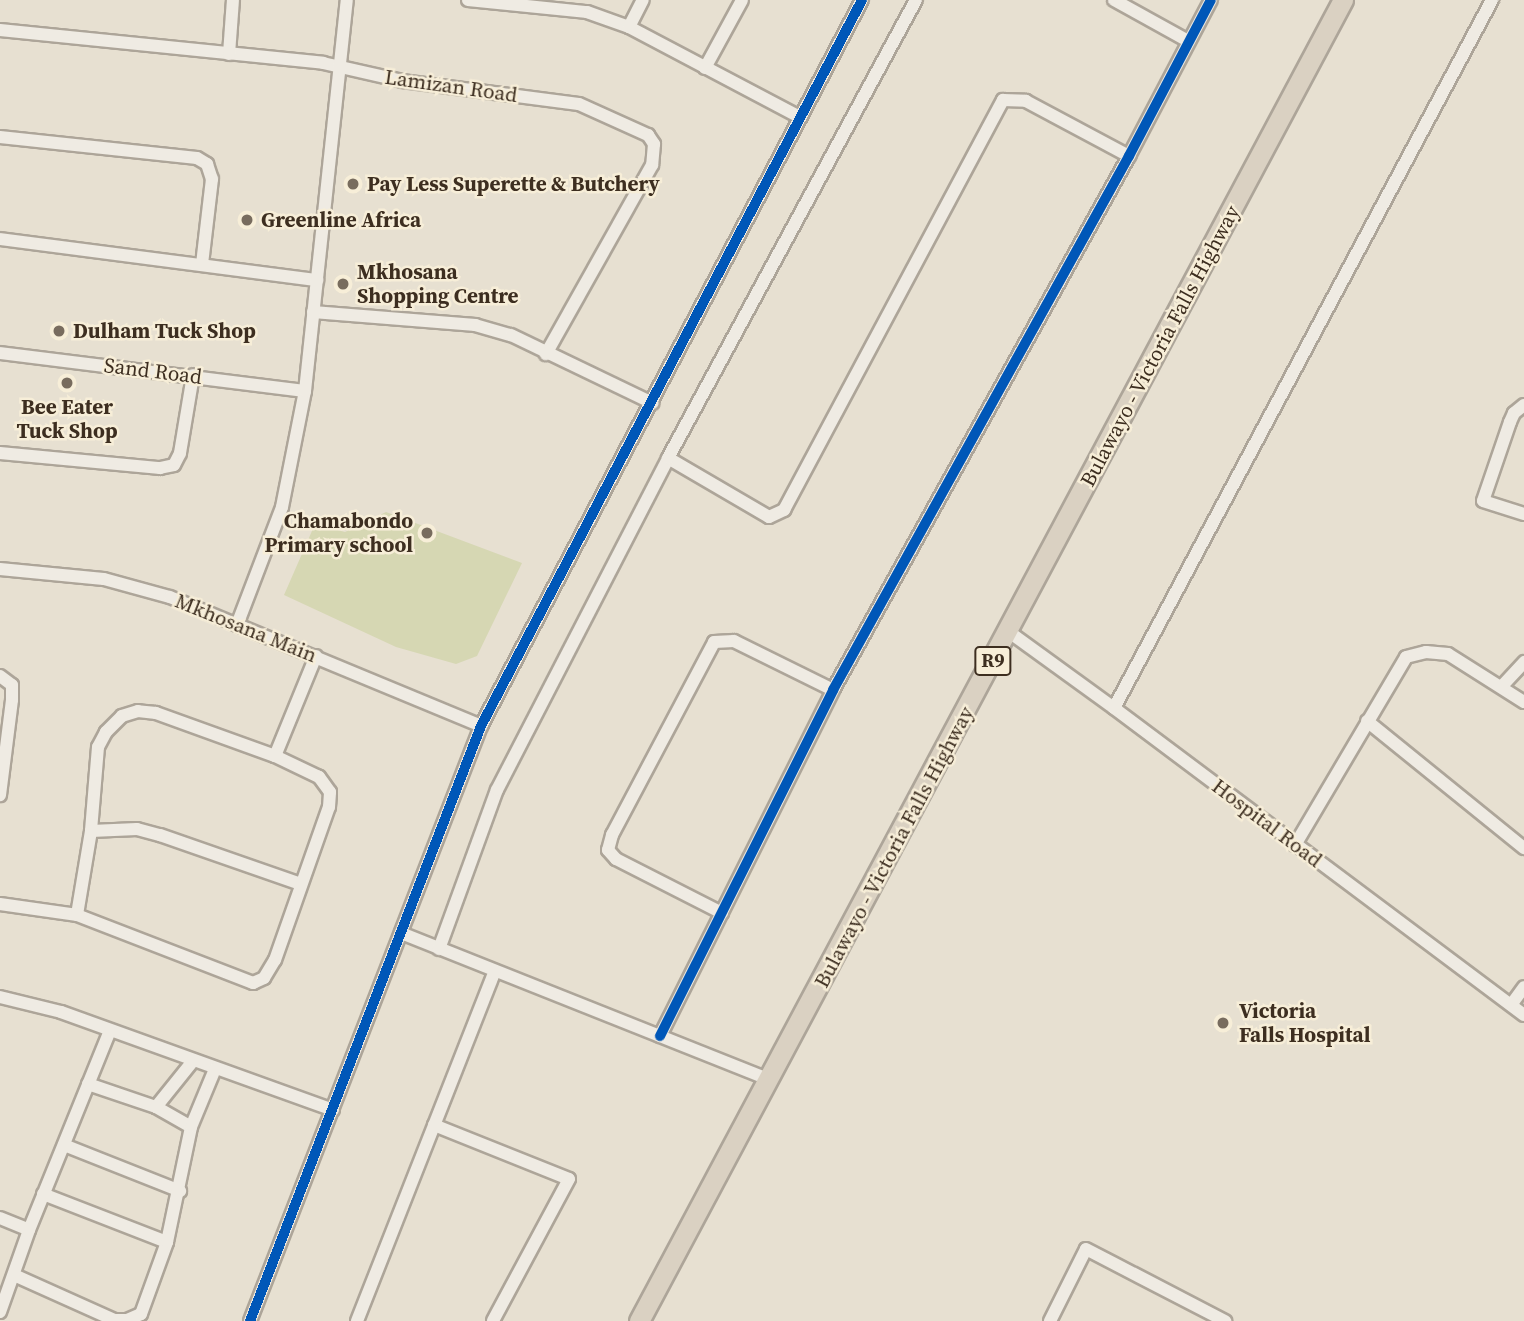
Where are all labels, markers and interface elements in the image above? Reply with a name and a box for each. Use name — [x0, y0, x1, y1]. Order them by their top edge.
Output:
street label: Lamizan Road — [383, 64, 519, 108]
place label: Pay Less Superette & Butchery — [367, 171, 660, 197]
marker: Pay Less Superette & Butchery — [345, 176, 361, 192]
street label: Bulawayo - Victoria Falls Highway — [1075, 201, 1245, 491]
place label: Greenline Africa — [261, 207, 421, 233]
marker: Greenline Africa — [239, 212, 255, 228]
place label: Mkhosana Shopping Centre — [357, 259, 519, 309]
marker: Mkhosana Shopping Centre — [335, 276, 351, 292]
place label: Dulham Tuck Shop — [73, 318, 256, 344]
marker: Dulham Tuck Shop — [51, 323, 67, 339]
street label: Sand Road — [103, 352, 203, 390]
marker: Bee Eater Tuck Shop — [59, 375, 75, 391]
place label: Bee Eater Tuck Shop — [16, 394, 118, 444]
place label: Chamabondo Primary school — [265, 508, 413, 558]
marker: Chamabondo Primary school — [419, 525, 435, 541]
street label: Mkhosana Main — [171, 588, 321, 668]
road number: R9 — [974, 646, 1012, 676]
street label: Bulawayo - Victoria Falls Highway — [809, 702, 979, 992]
street label: Hospital Road — [1207, 773, 1327, 873]
place label: Victoria Falls Hospital — [1239, 998, 1370, 1048]
marker: Victoria Falls Hospital — [1213, 1013, 1233, 1033]

